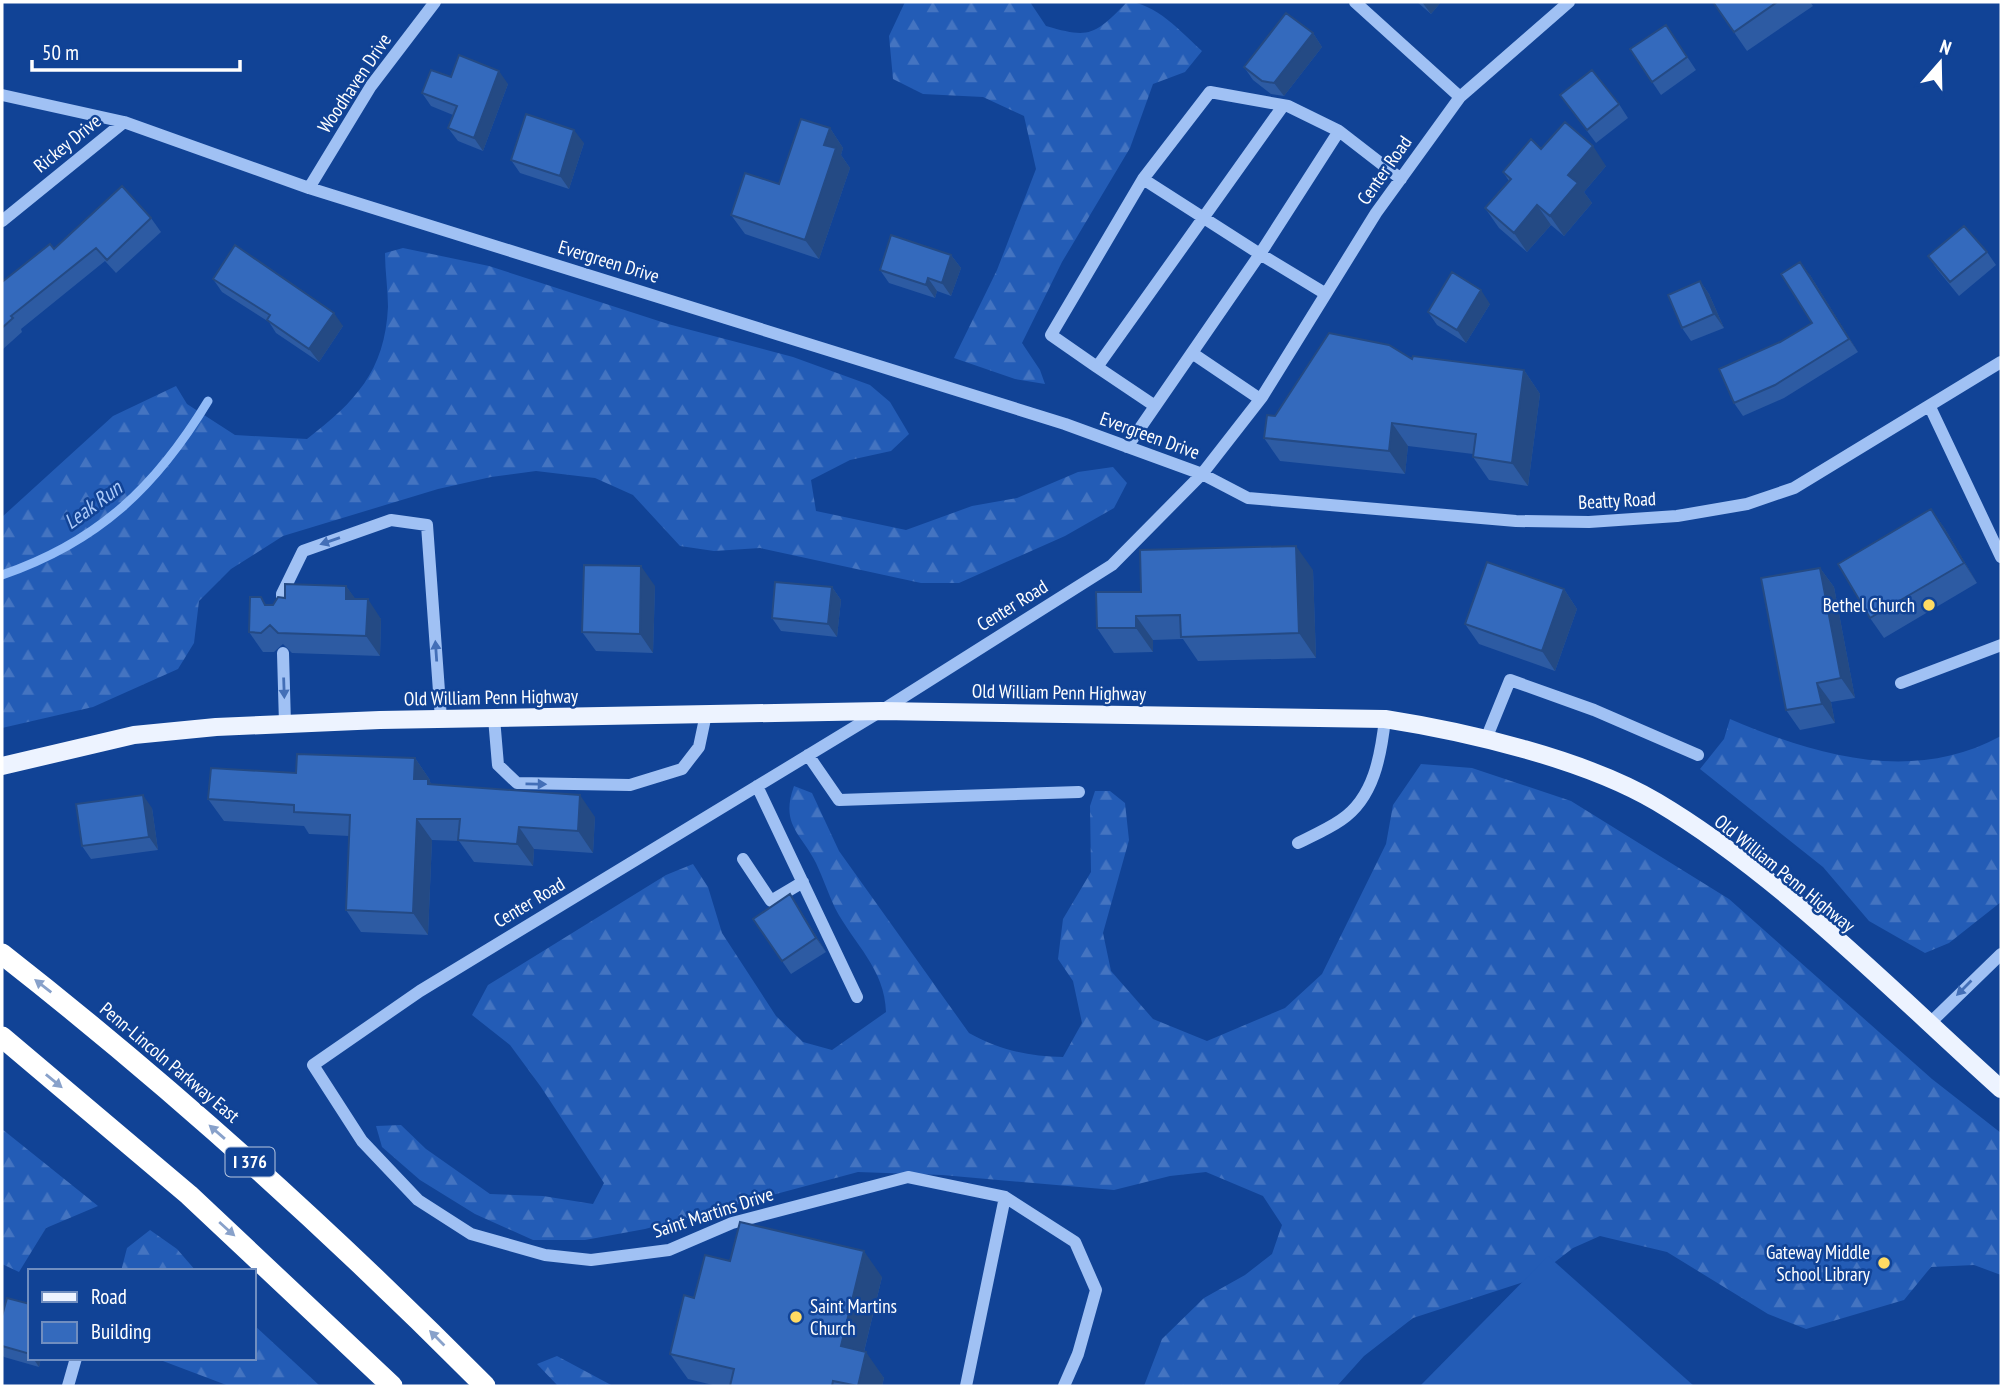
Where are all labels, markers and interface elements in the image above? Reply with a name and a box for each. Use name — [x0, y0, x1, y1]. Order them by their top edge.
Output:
scale bar — [32, 28, 240, 72]
north arrow — [1905, 28, 1975, 98]
street label: Woodhaven Drive — [312, 29, 396, 137]
text: N — [1937, 34, 1955, 60]
text: 50 m — [42, 39, 79, 66]
street label: Rickey Drive — [28, 108, 106, 177]
street label: Center Road — [1352, 131, 1416, 209]
street label: Evergreen Drive — [556, 234, 663, 288]
street label: Evergreen Drive — [1097, 406, 1203, 464]
water label: Leak Run — [58, 473, 129, 535]
street label: Beatty Road — [1578, 486, 1656, 514]
one-way arrow — [320, 536, 341, 547]
street label: Center Road — [972, 574, 1052, 636]
place label: Bethel Church — [1823, 593, 1915, 617]
marker: Bethel Church — [1921, 597, 1937, 613]
one-way arrow — [430, 640, 441, 662]
one-way arrow — [278, 678, 289, 700]
street label: Old William Penn Highway — [972, 678, 1147, 706]
street label: Old William Penn Highway — [404, 683, 579, 711]
one-way arrow — [525, 778, 547, 789]
street label: Old William Penn Highway — [1710, 809, 1861, 938]
street label: Center Road — [489, 871, 569, 933]
one-way arrow — [34, 978, 52, 993]
one-way arrow — [1956, 980, 1973, 997]
street label: Penn-Lincoln Parkway East — [95, 997, 245, 1128]
one-way arrow — [45, 1073, 63, 1088]
one-way arrow — [208, 1124, 226, 1140]
road number: I 376 — [226, 1148, 274, 1176]
street label: Saint Martins Drive — [650, 1181, 777, 1243]
one-way arrow — [218, 1221, 236, 1237]
place label: Gateway Middle School Library — [1766, 1240, 1871, 1286]
marker: Gateway Middle School Library — [1876, 1255, 1892, 1271]
legend — [28, 1269, 256, 1360]
text: Road — [91, 1283, 127, 1310]
place label: Saint Martins Church — [810, 1294, 897, 1340]
marker: Saint Martins Church — [788, 1309, 804, 1325]
text: Building — [91, 1318, 151, 1345]
one-way arrow — [428, 1329, 445, 1346]

